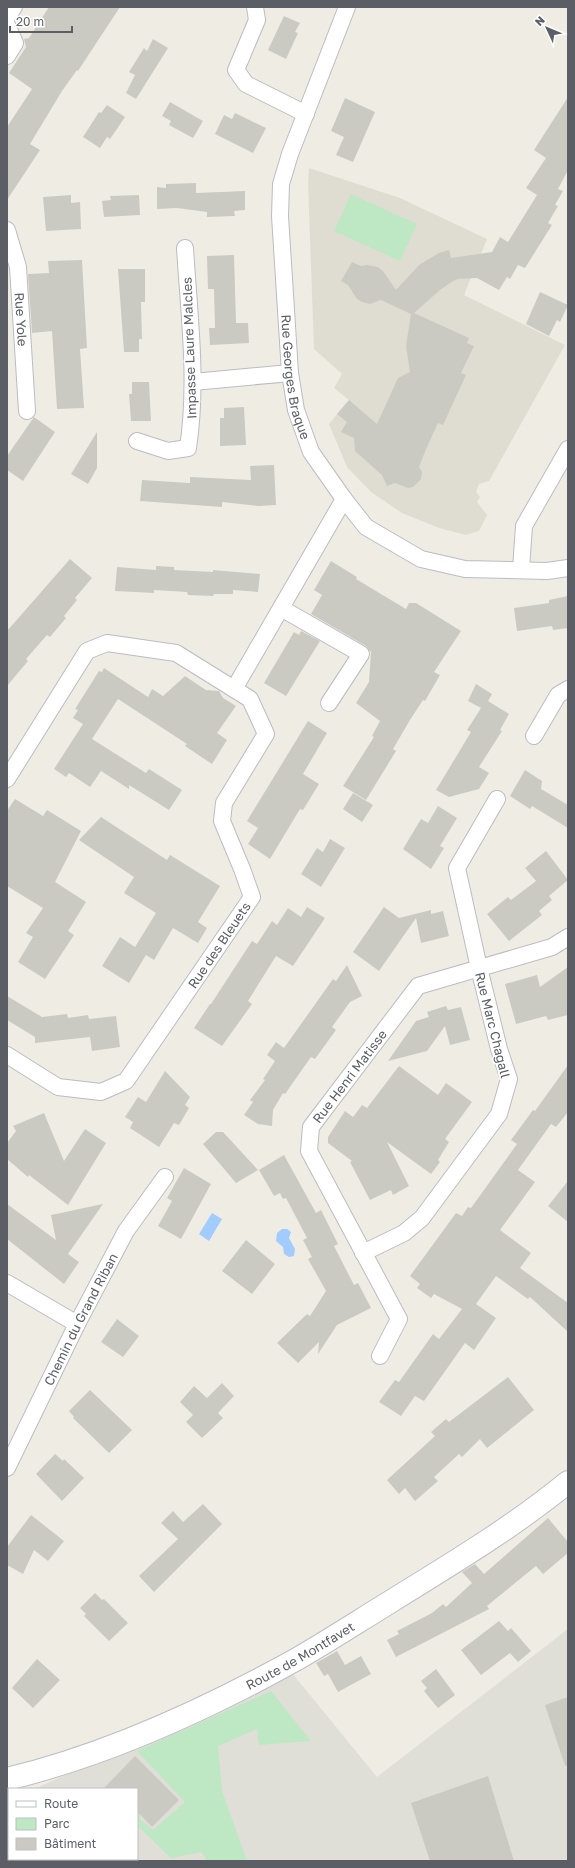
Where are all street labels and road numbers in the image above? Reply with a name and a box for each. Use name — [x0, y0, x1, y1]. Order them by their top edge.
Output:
street label: Impasse Laure Malcles — [179, 277, 199, 419]
street label: Rue Yole — [12, 292, 31, 347]
street label: Rue Georges Braque — [278, 314, 314, 442]
street label: Rue des Bleuets — [184, 899, 254, 991]
street label: Rue Marc Chagall — [472, 970, 514, 1080]
street label: Rue Henri Matisse — [309, 1026, 390, 1126]
street label: Chemin du Grand Riban — [40, 1250, 121, 1388]
street label: Route de Montfavet — [243, 1618, 357, 1693]

